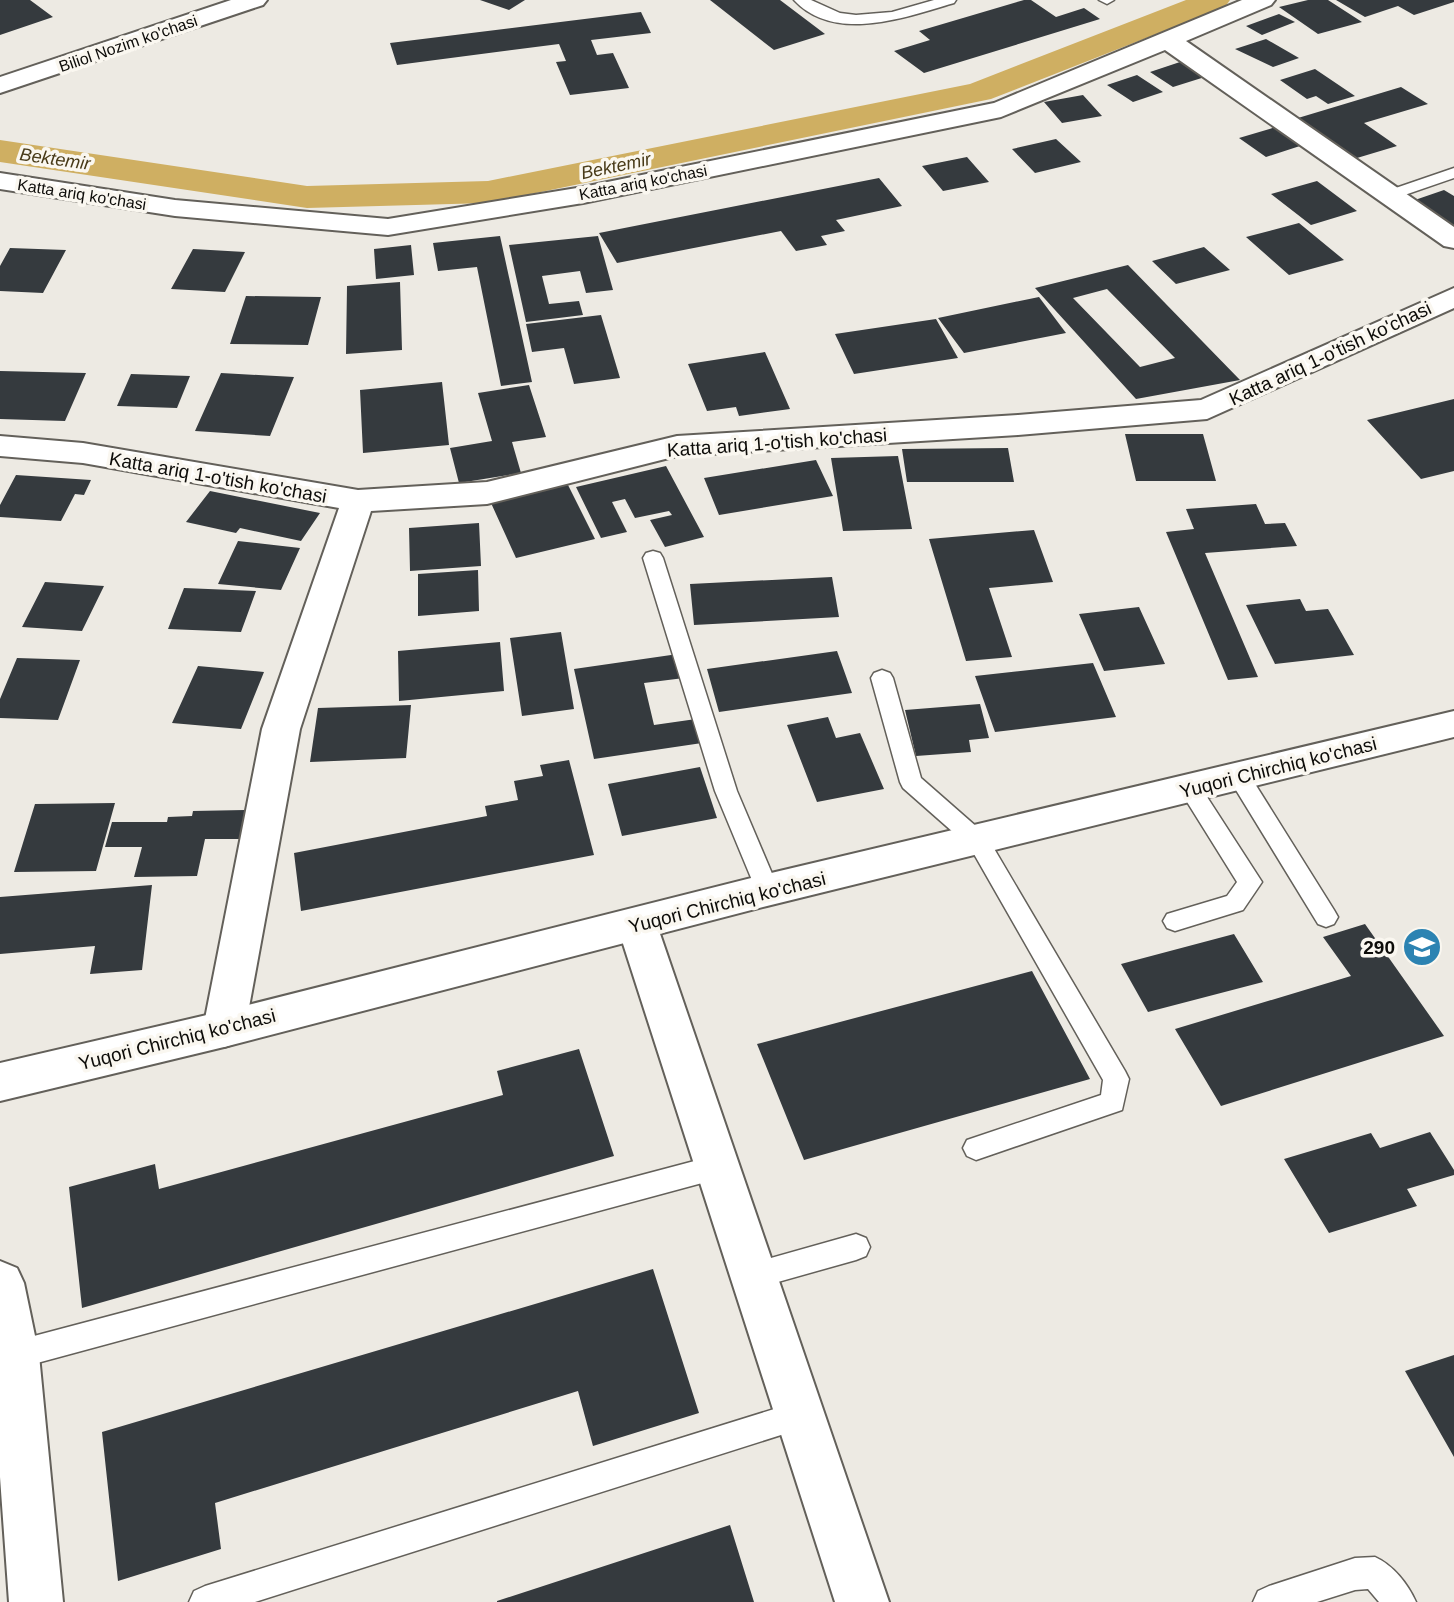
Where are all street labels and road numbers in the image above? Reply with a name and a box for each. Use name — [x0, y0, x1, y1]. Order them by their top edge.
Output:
street label: Biliol Nozim ko'chasi — [57, 12, 200, 75]
street label: Katta ariq ko'chasi — [578, 162, 709, 203]
street label: Katta ariq ko'chasi — [16, 176, 148, 213]
street label: Katta ariq 1-o'tish ko'chasi — [1226, 297, 1435, 410]
street label: Katta ariq 1-o'tish ko'chasi — [666, 424, 888, 461]
street label: Katta ariq 1-o'tish ko'chasi — [107, 448, 328, 507]
street label: Yuqori Chirchiq ko'chasi — [1177, 733, 1379, 802]
street label: Yuqori Chirchiq ko'chasi — [626, 868, 828, 937]
street label: Yuqori Chirchiq ko'chasi — [76, 1005, 278, 1074]

